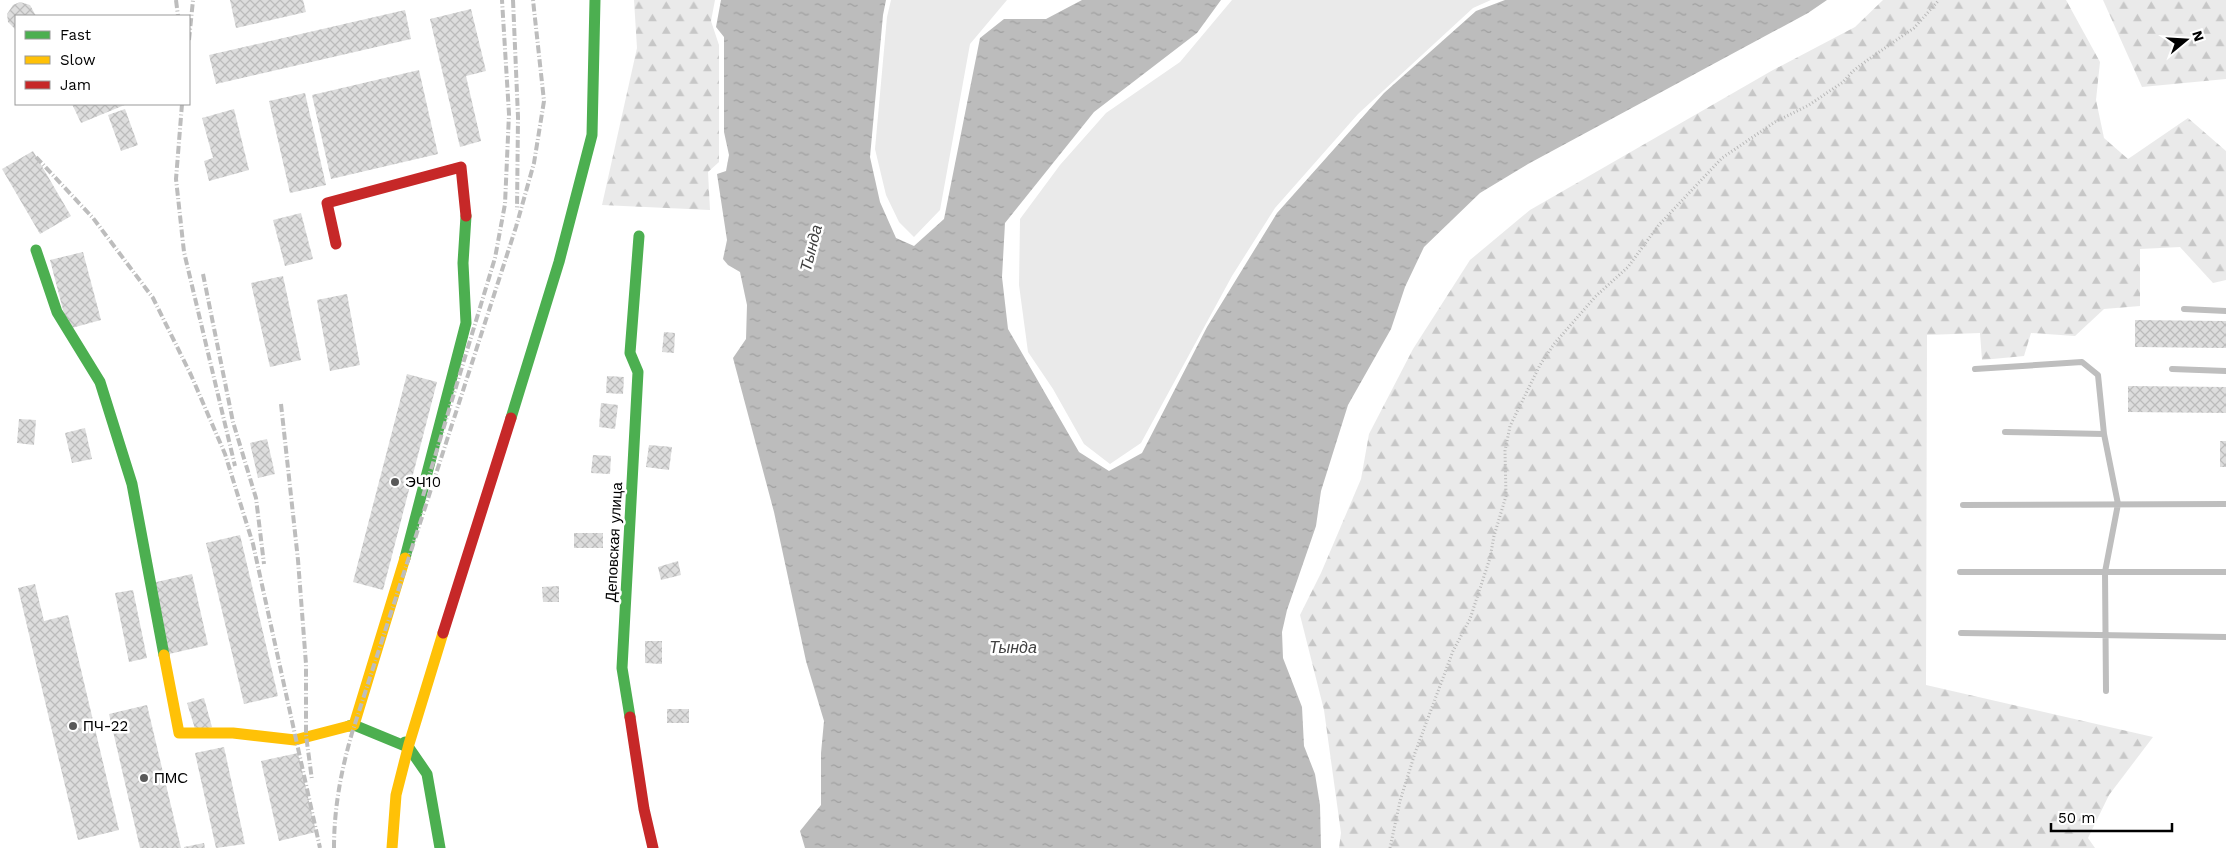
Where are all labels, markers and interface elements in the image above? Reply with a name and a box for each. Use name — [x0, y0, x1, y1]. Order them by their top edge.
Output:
legend — [15, 15, 190, 105]
north arrow — [2161, 15, 2211, 65]
text: Fast — [60, 26, 92, 44]
text: N — [2189, 29, 2208, 43]
text: Slow — [60, 51, 96, 69]
text: Jam — [60, 76, 91, 94]
water label: Тында — [796, 223, 826, 273]
place label: ЭЧ10 — [405, 473, 441, 491]
marker: ЭЧ10 — [389, 476, 401, 488]
street label: Деповская улица — [602, 481, 626, 602]
water label: Тында — [989, 638, 1037, 657]
place label: ПЧ-22 — [83, 717, 128, 735]
marker: ПЧ-22 — [67, 720, 79, 732]
place label: ПМС — [154, 769, 188, 787]
marker: ПМС — [138, 772, 150, 784]
scale bar — [2051, 800, 2172, 832]
text: 50 m — [2058, 809, 2095, 827]

